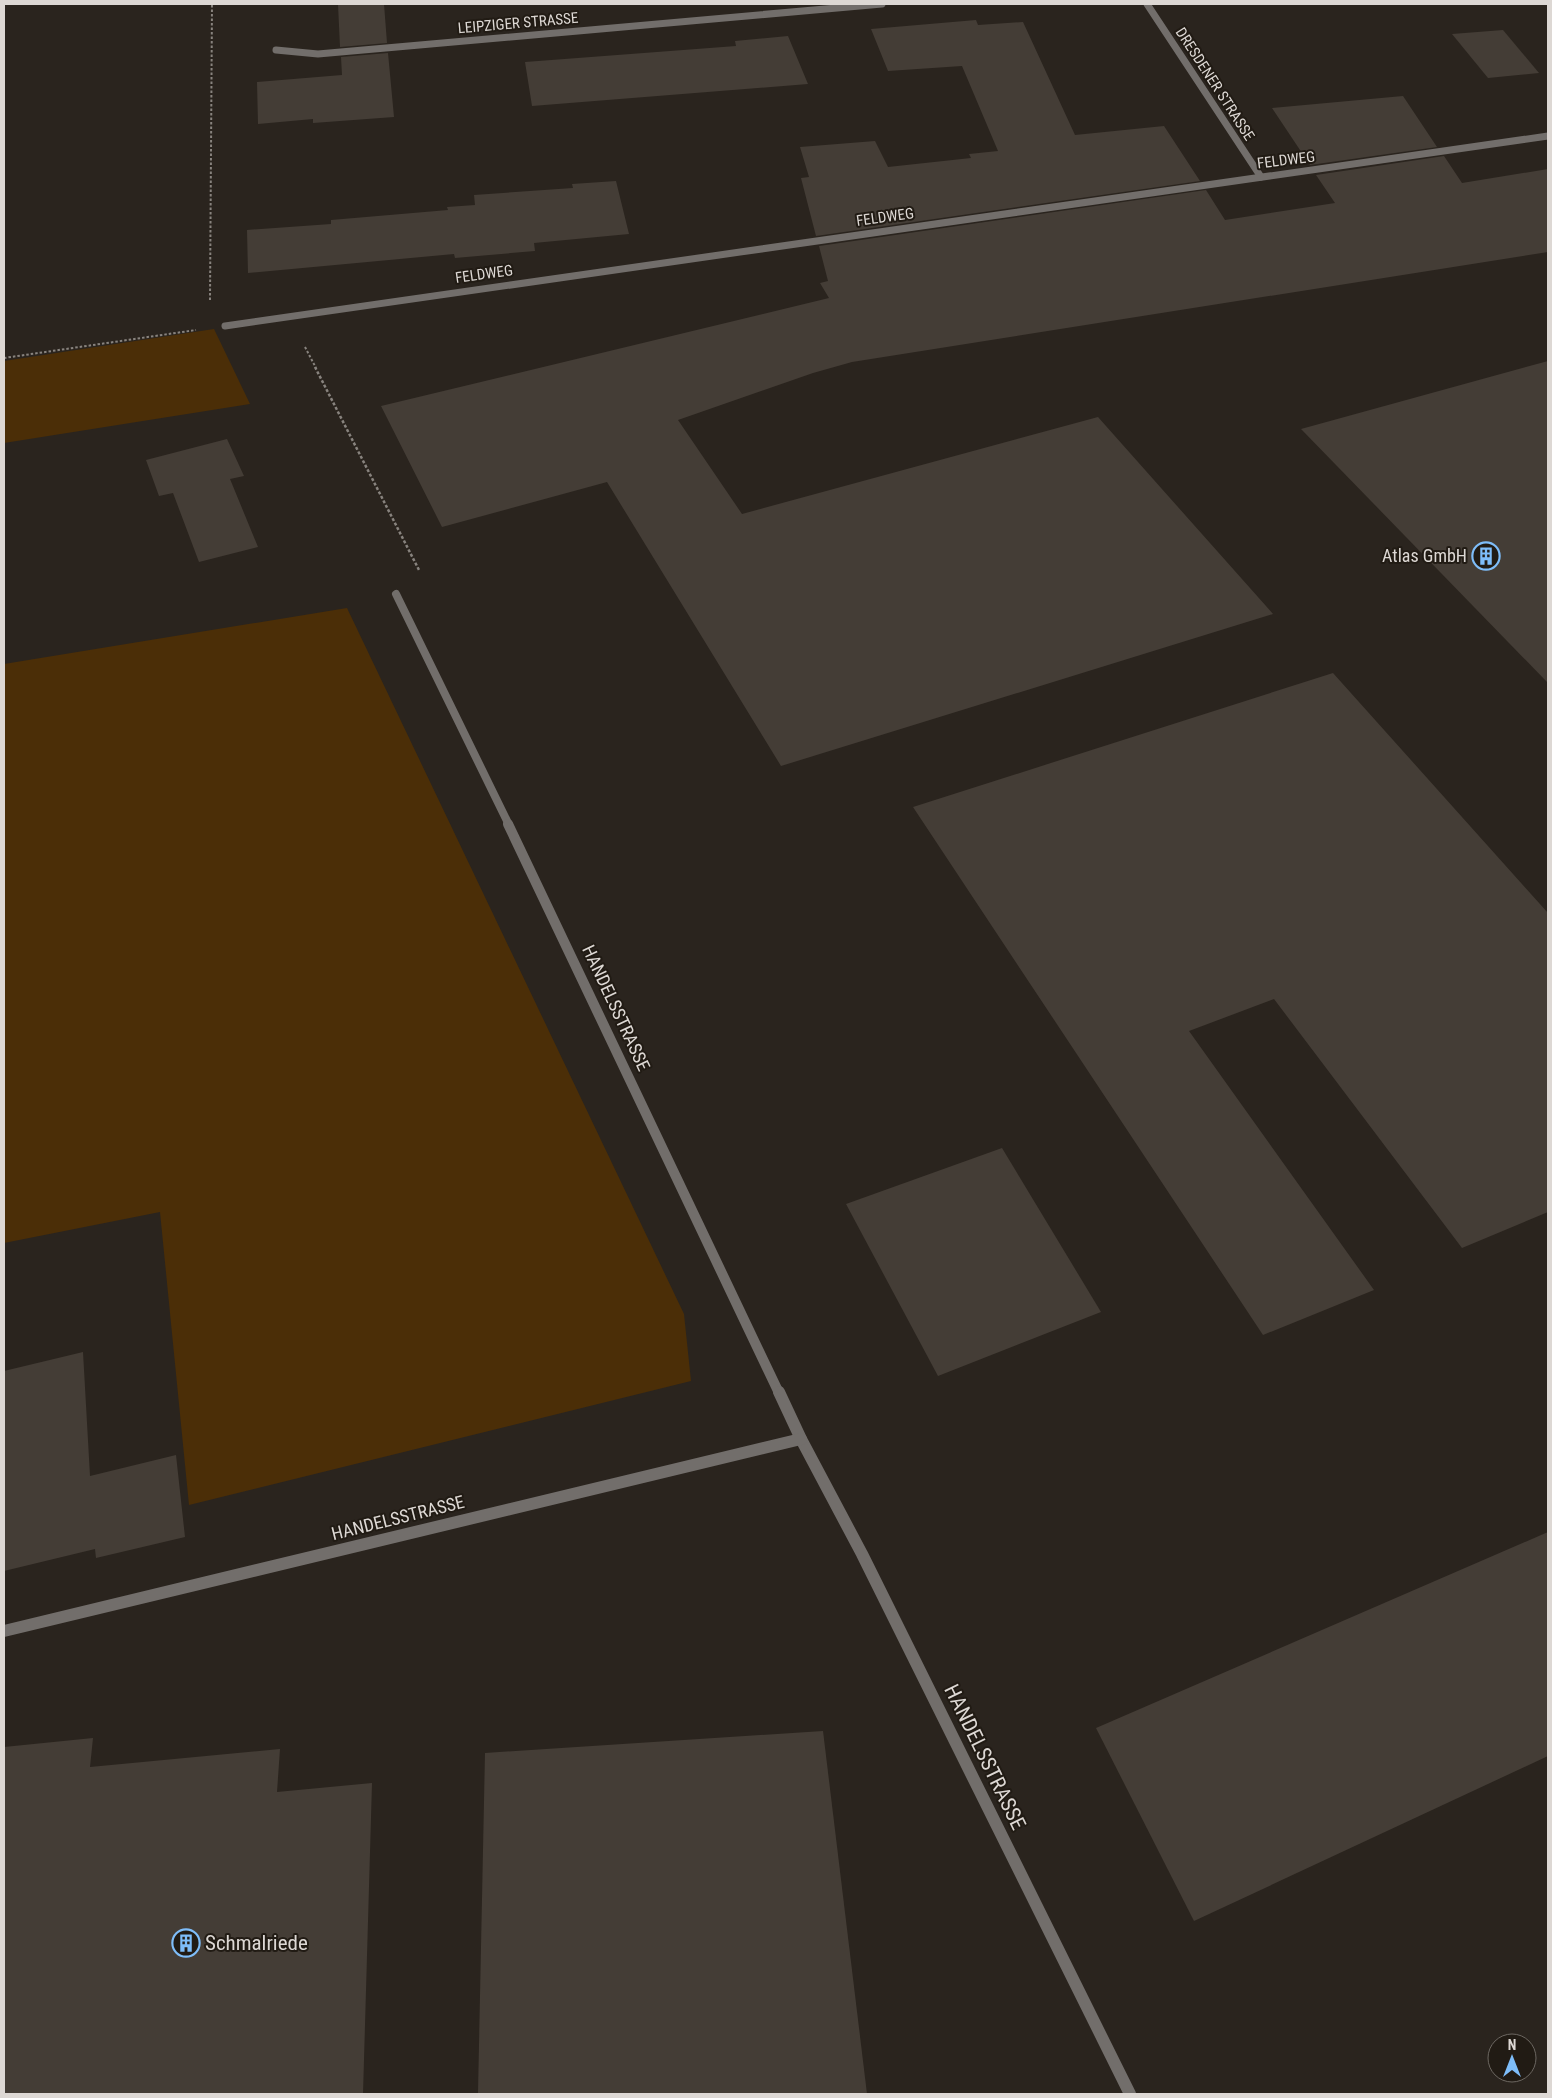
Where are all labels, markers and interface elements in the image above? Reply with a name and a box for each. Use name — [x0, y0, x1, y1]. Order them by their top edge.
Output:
street label: LEIPZIGER STRASSE — [457, 9, 579, 37]
street label: DRESDENER STRASSE — [1172, 24, 1258, 144]
street label: FELDWEG — [1256, 148, 1316, 172]
street label: FELDWEG — [855, 204, 915, 230]
street label: FELDWEG — [454, 261, 514, 287]
building icon: Atlas GmbH — [1471, 541, 1501, 571]
place label: Atlas GmbH — [1382, 545, 1467, 566]
street label: HANDELSSTRASSE — [578, 942, 655, 1074]
street label: HANDELSSTRASSE — [329, 1491, 467, 1544]
street label: HANDELSSTRASSE — [939, 1680, 1031, 1834]
building icon: Schmalriede — [171, 1928, 201, 1958]
place label: Schmalriede — [205, 1931, 308, 1955]
north arrow — [1487, 2033, 1537, 2083]
text: N — [1508, 2037, 1516, 2053]

